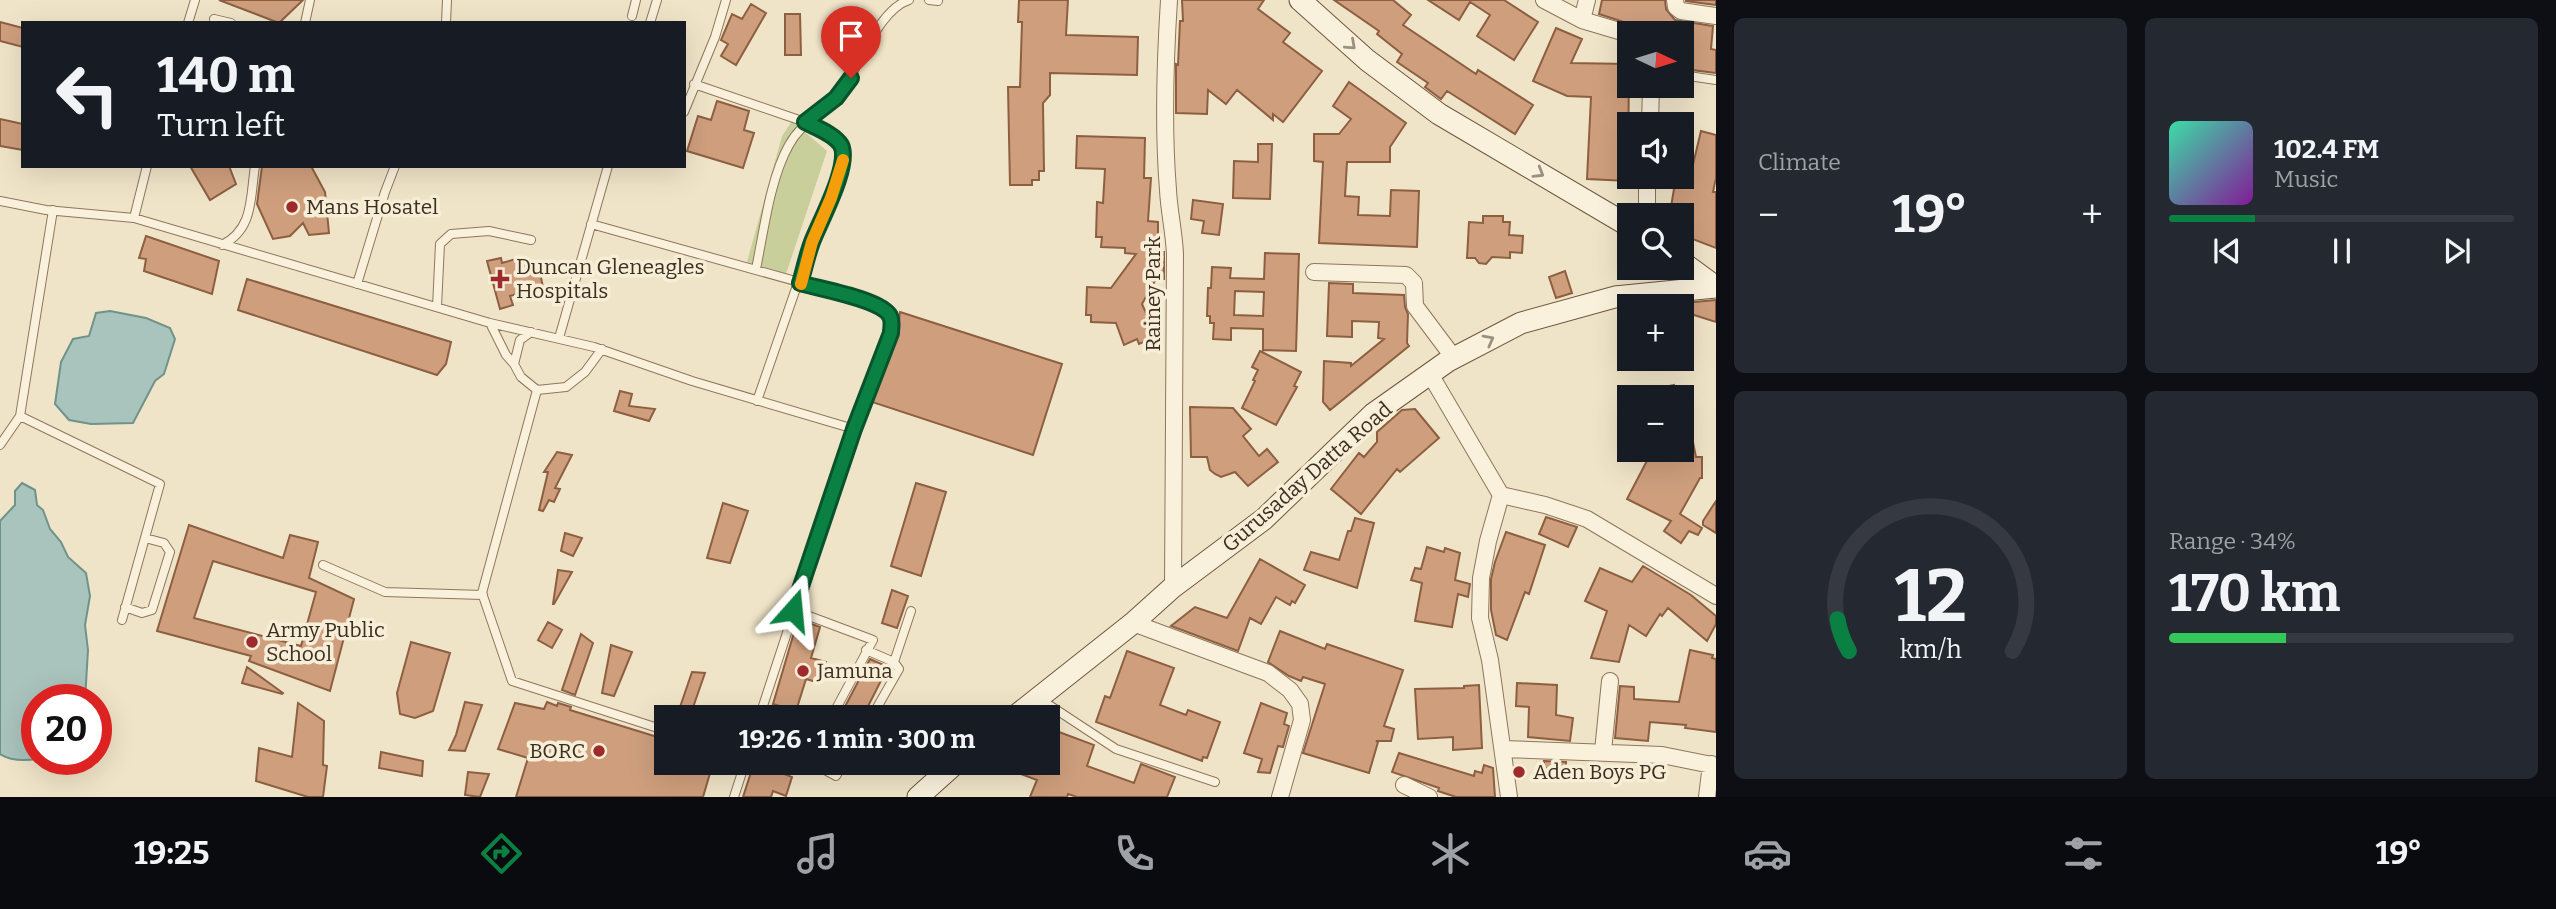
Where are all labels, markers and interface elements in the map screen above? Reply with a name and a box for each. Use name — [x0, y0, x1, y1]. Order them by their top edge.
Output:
pin — [821, 6, 881, 78]
icon: arrive — [832, 17, 870, 55]
north arrow — [1617, 21, 1694, 98]
map controls — [1617, 21, 1694, 462]
one-way arrow — [1343, 37, 1356, 49]
text: 140 m — [157, 46, 295, 105]
icon: left — [42, 49, 133, 140]
text: Turn left — [157, 106, 285, 144]
button: sound — [1617, 112, 1694, 189]
text: 102.4 FM — [2274, 134, 2379, 165]
text: Climate — [1758, 148, 1841, 176]
one-way arrow — [1531, 165, 1544, 178]
text: Music — [2274, 165, 2338, 193]
text: 19° — [1892, 183, 1968, 246]
text: − — [1758, 192, 1779, 238]
text: + — [2081, 192, 2103, 238]
place label: Mans Hosatel — [306, 194, 438, 220]
marker: Mans Hosatel — [284, 199, 300, 215]
button: search — [1617, 203, 1694, 280]
icon: previous — [2208, 232, 2246, 270]
icon: pause — [2323, 232, 2361, 270]
icon: next — [2438, 232, 2476, 270]
street label: Rainey Park — [1140, 236, 1166, 352]
place label: Duncan Gleneagles Hospitals — [516, 254, 705, 304]
marker: Duncan Gleneagles Hospitals — [490, 269, 510, 289]
button: + — [1617, 294, 1694, 371]
one-way arrow — [1482, 334, 1494, 348]
button: − — [1617, 385, 1694, 462]
street label: Gurusaday Datta Road — [1217, 396, 1397, 558]
text: Range · 34% — [2169, 527, 2296, 555]
text: 12 — [1894, 553, 1967, 640]
text: 170 km — [2169, 562, 2340, 625]
position arrow — [756, 573, 830, 647]
place label: Army Public School — [266, 617, 385, 667]
marker: Army Public School — [244, 634, 260, 650]
text: km/h — [1900, 635, 1962, 665]
place label: Jamuna — [816, 658, 893, 684]
marker: Jamuna — [795, 663, 811, 679]
speed limit sign: 20 — [21, 684, 112, 775]
text: 19:26 · 1 min · 300 m — [739, 724, 975, 755]
place label: BORC — [529, 738, 585, 764]
marker: BORC — [591, 743, 607, 759]
place label: Aden Boys PG — [1533, 759, 1667, 785]
marker: Aden Boys PG — [1511, 764, 1527, 780]
icon: directions — [477, 829, 526, 878]
icon: music — [793, 829, 842, 878]
icon: phone — [1110, 829, 1159, 878]
icon: climate — [1426, 829, 1475, 878]
icon: car — [1743, 829, 1792, 878]
icon: filters — [2059, 829, 2108, 878]
text: 19:25 — [134, 834, 209, 872]
text: 19° — [2376, 834, 2422, 872]

